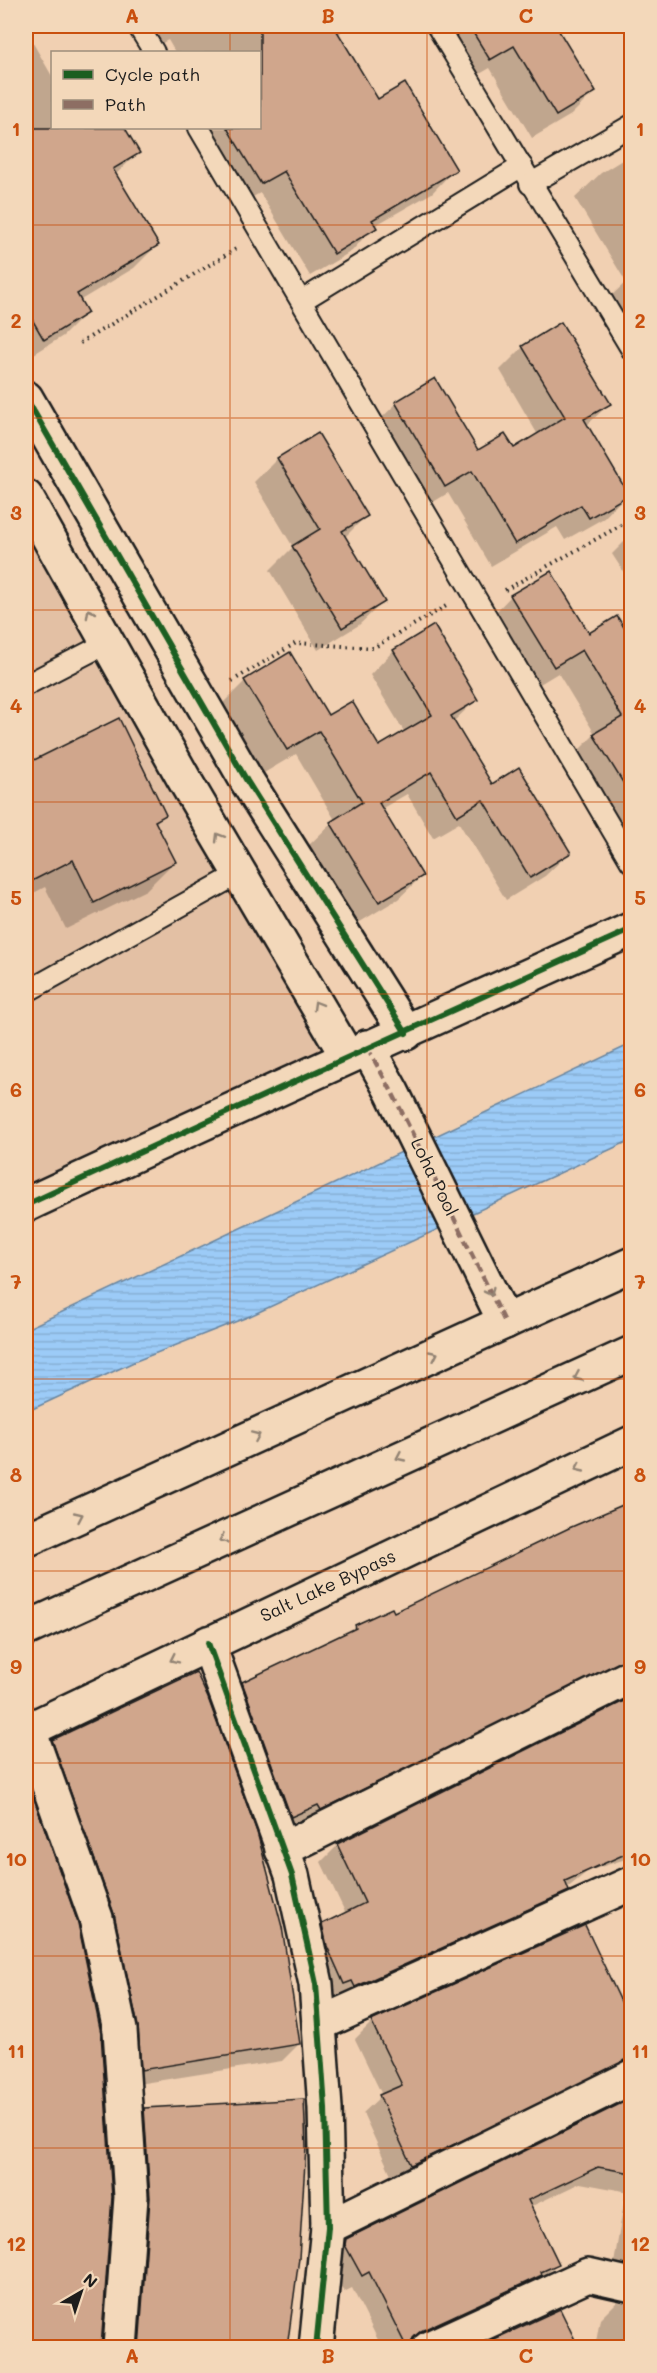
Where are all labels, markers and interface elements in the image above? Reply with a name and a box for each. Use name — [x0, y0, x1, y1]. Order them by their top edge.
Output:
text: A — [125, 2, 139, 28]
text: B — [321, 2, 335, 28]
text: C — [519, 2, 534, 28]
legend — [51, 51, 261, 129]
text: Cycle path — [105, 62, 200, 86]
text: Path — [105, 92, 145, 116]
text: 1 — [12, 115, 20, 141]
text: 1 — [636, 115, 644, 141]
text: 2 — [10, 307, 22, 333]
text: 2 — [634, 307, 646, 333]
text: 3 — [10, 499, 22, 525]
text: 3 — [634, 499, 646, 525]
one-way arrow — [86, 609, 98, 619]
text: 4 — [10, 692, 23, 718]
text: 4 — [634, 692, 647, 718]
one-way arrow — [214, 833, 226, 843]
text: 5 — [10, 884, 22, 910]
text: 5 — [634, 884, 646, 910]
one-way arrow — [313, 1001, 325, 1011]
text: 6 — [10, 1076, 22, 1102]
text: 6 — [634, 1076, 646, 1102]
street label: Loha Pool — [406, 1133, 464, 1220]
text: 7 — [10, 1268, 22, 1294]
text: 7 — [634, 1268, 646, 1294]
one-way arrow — [483, 1286, 494, 1297]
one-way arrow — [427, 1350, 438, 1362]
one-way arrow — [573, 1370, 584, 1382]
one-way arrow — [250, 1431, 261, 1443]
one-way arrow — [396, 1450, 407, 1462]
text: 8 — [10, 1461, 22, 1487]
one-way arrow — [574, 1461, 585, 1473]
text: 8 — [634, 1461, 646, 1487]
one-way arrow — [72, 1511, 83, 1523]
one-way arrow — [219, 1532, 230, 1544]
street label: Salt Lake Bypass — [256, 1543, 399, 1627]
one-way arrow — [170, 1651, 181, 1663]
text: 9 — [10, 1653, 22, 1679]
text: 9 — [634, 1653, 646, 1679]
text: 10 — [5, 1845, 27, 1871]
text: 10 — [629, 1845, 651, 1871]
text: 11 — [7, 2037, 25, 2063]
text: 11 — [631, 2037, 649, 2063]
text: 12 — [6, 2230, 26, 2256]
text: 12 — [630, 2230, 650, 2256]
north arrow — [51, 2262, 111, 2322]
text: N — [79, 2268, 102, 2292]
text: A — [125, 2342, 139, 2368]
text: B — [321, 2342, 335, 2368]
text: C — [519, 2342, 534, 2368]

